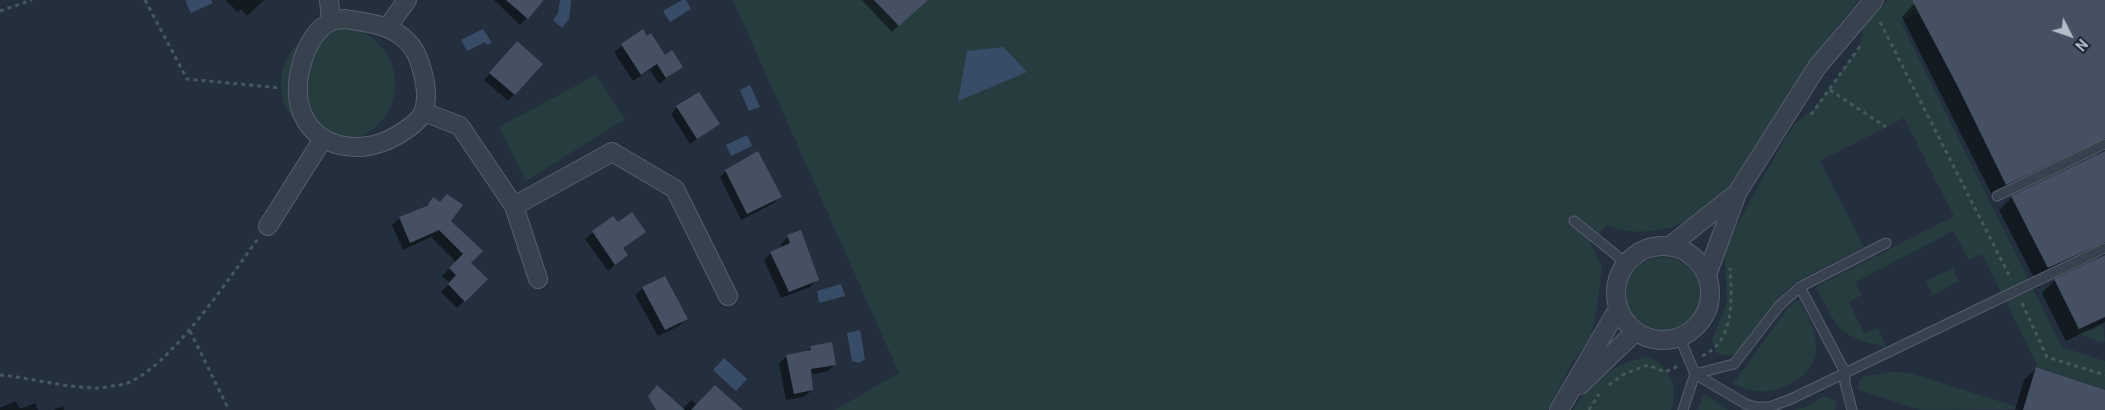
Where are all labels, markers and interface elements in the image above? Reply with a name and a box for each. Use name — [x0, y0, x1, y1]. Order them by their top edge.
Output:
north arrow — [2045, 10, 2095, 60]
text: N — [2072, 36, 2091, 54]

